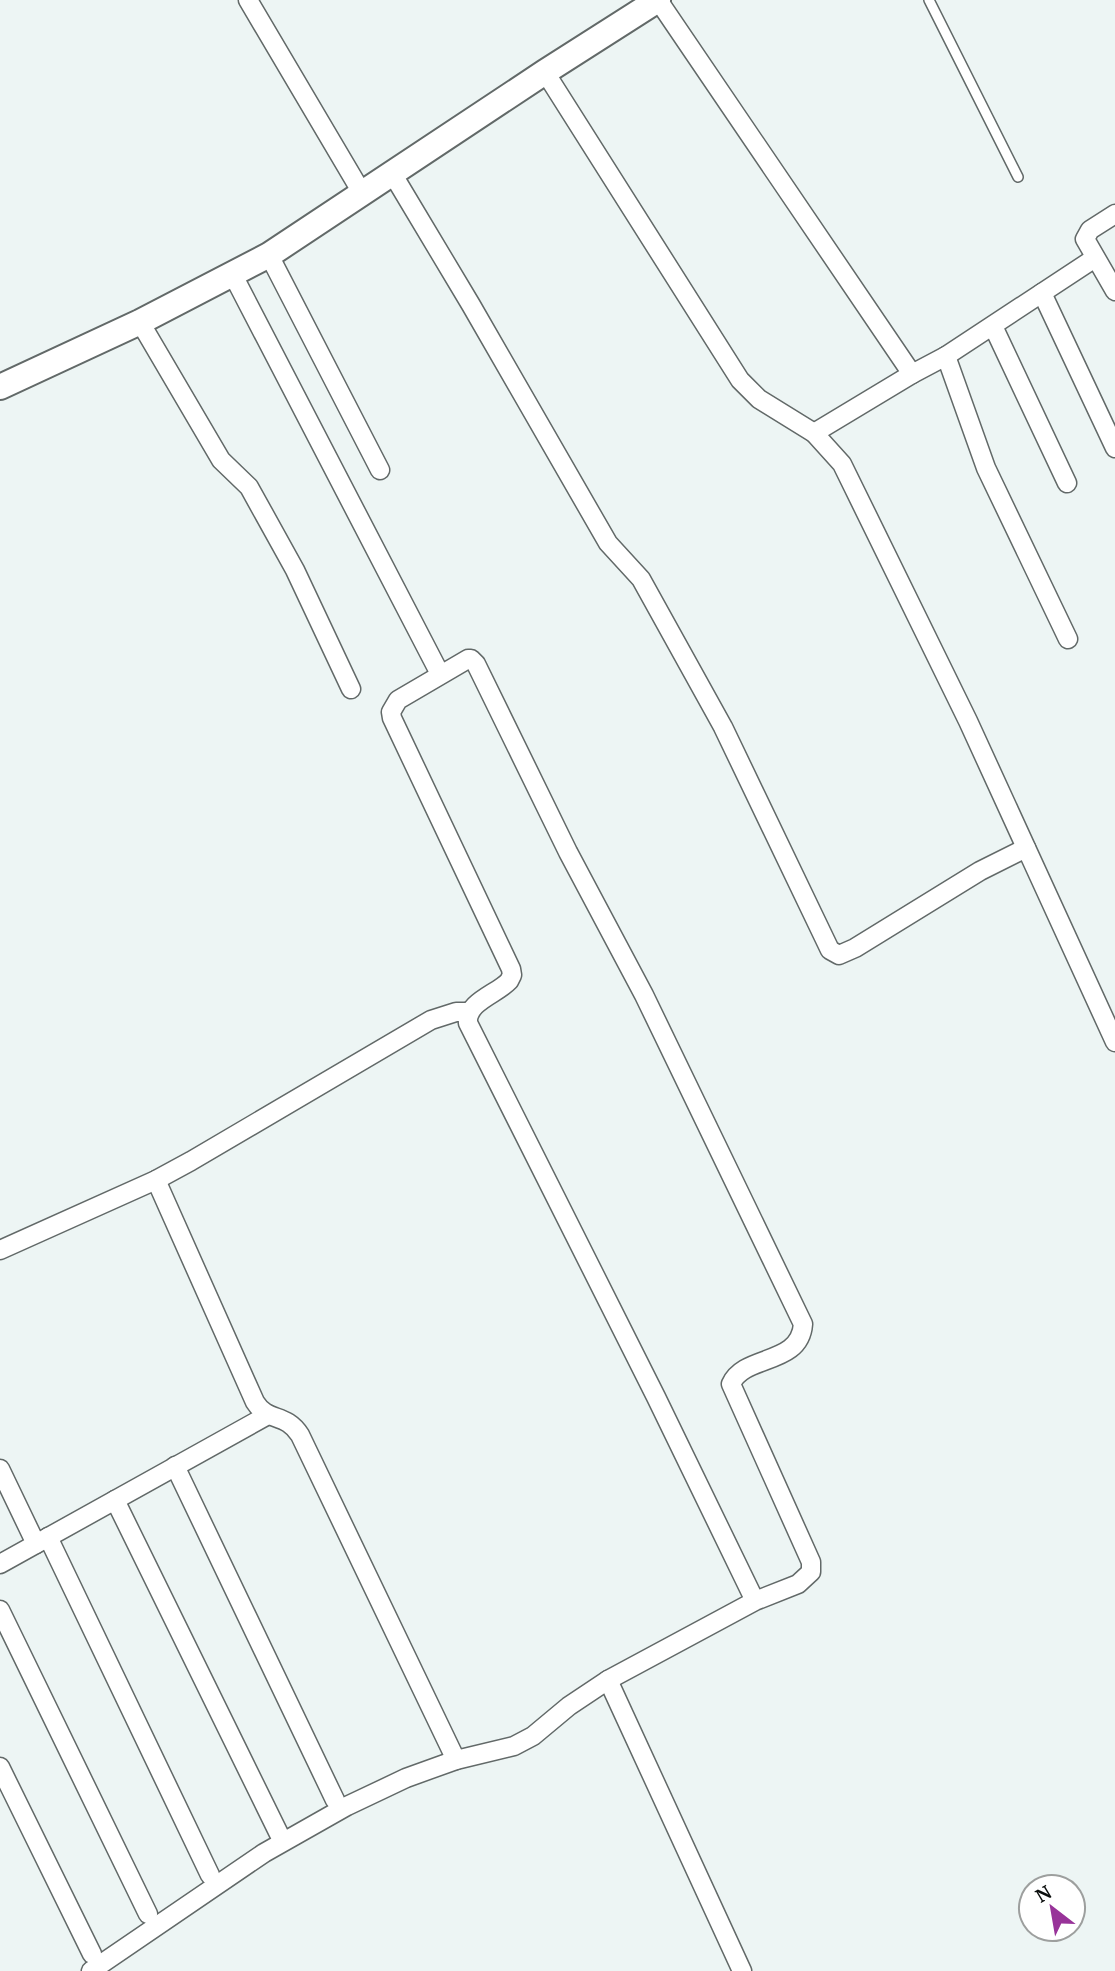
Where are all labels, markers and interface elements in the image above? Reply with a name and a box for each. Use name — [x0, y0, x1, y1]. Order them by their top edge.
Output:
north arrow — [1017, 1873, 1087, 1943]
text: N — [1030, 1878, 1056, 1907]

